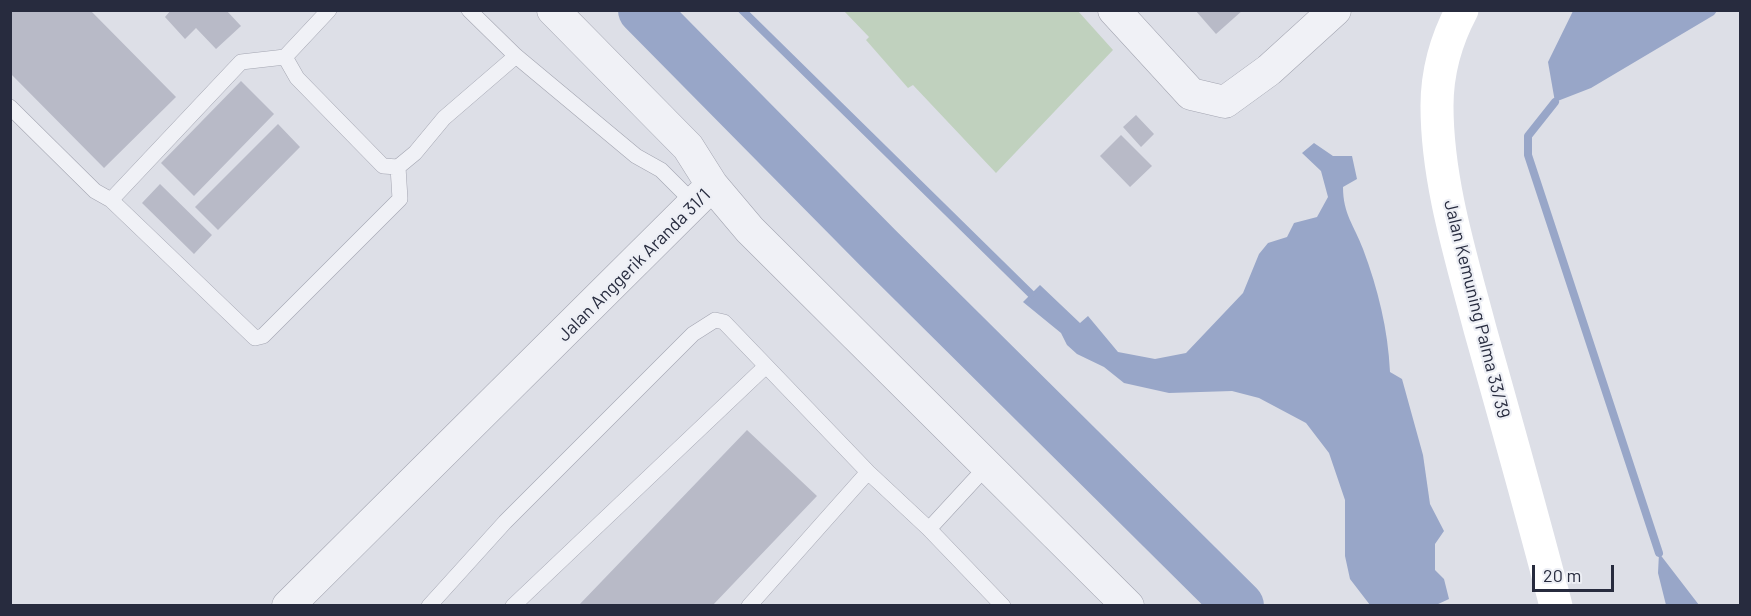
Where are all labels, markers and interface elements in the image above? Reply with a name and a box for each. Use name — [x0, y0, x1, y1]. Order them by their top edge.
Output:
street label: Jalan Anggerik Aranda 31/1 — [553, 184, 715, 346]
street label: Jalan Kemuning Palma 33/39 — [1439, 198, 1515, 420]
scale bar — [1535, 553, 1618, 591]
text: 20 m — [1543, 564, 1581, 586]

